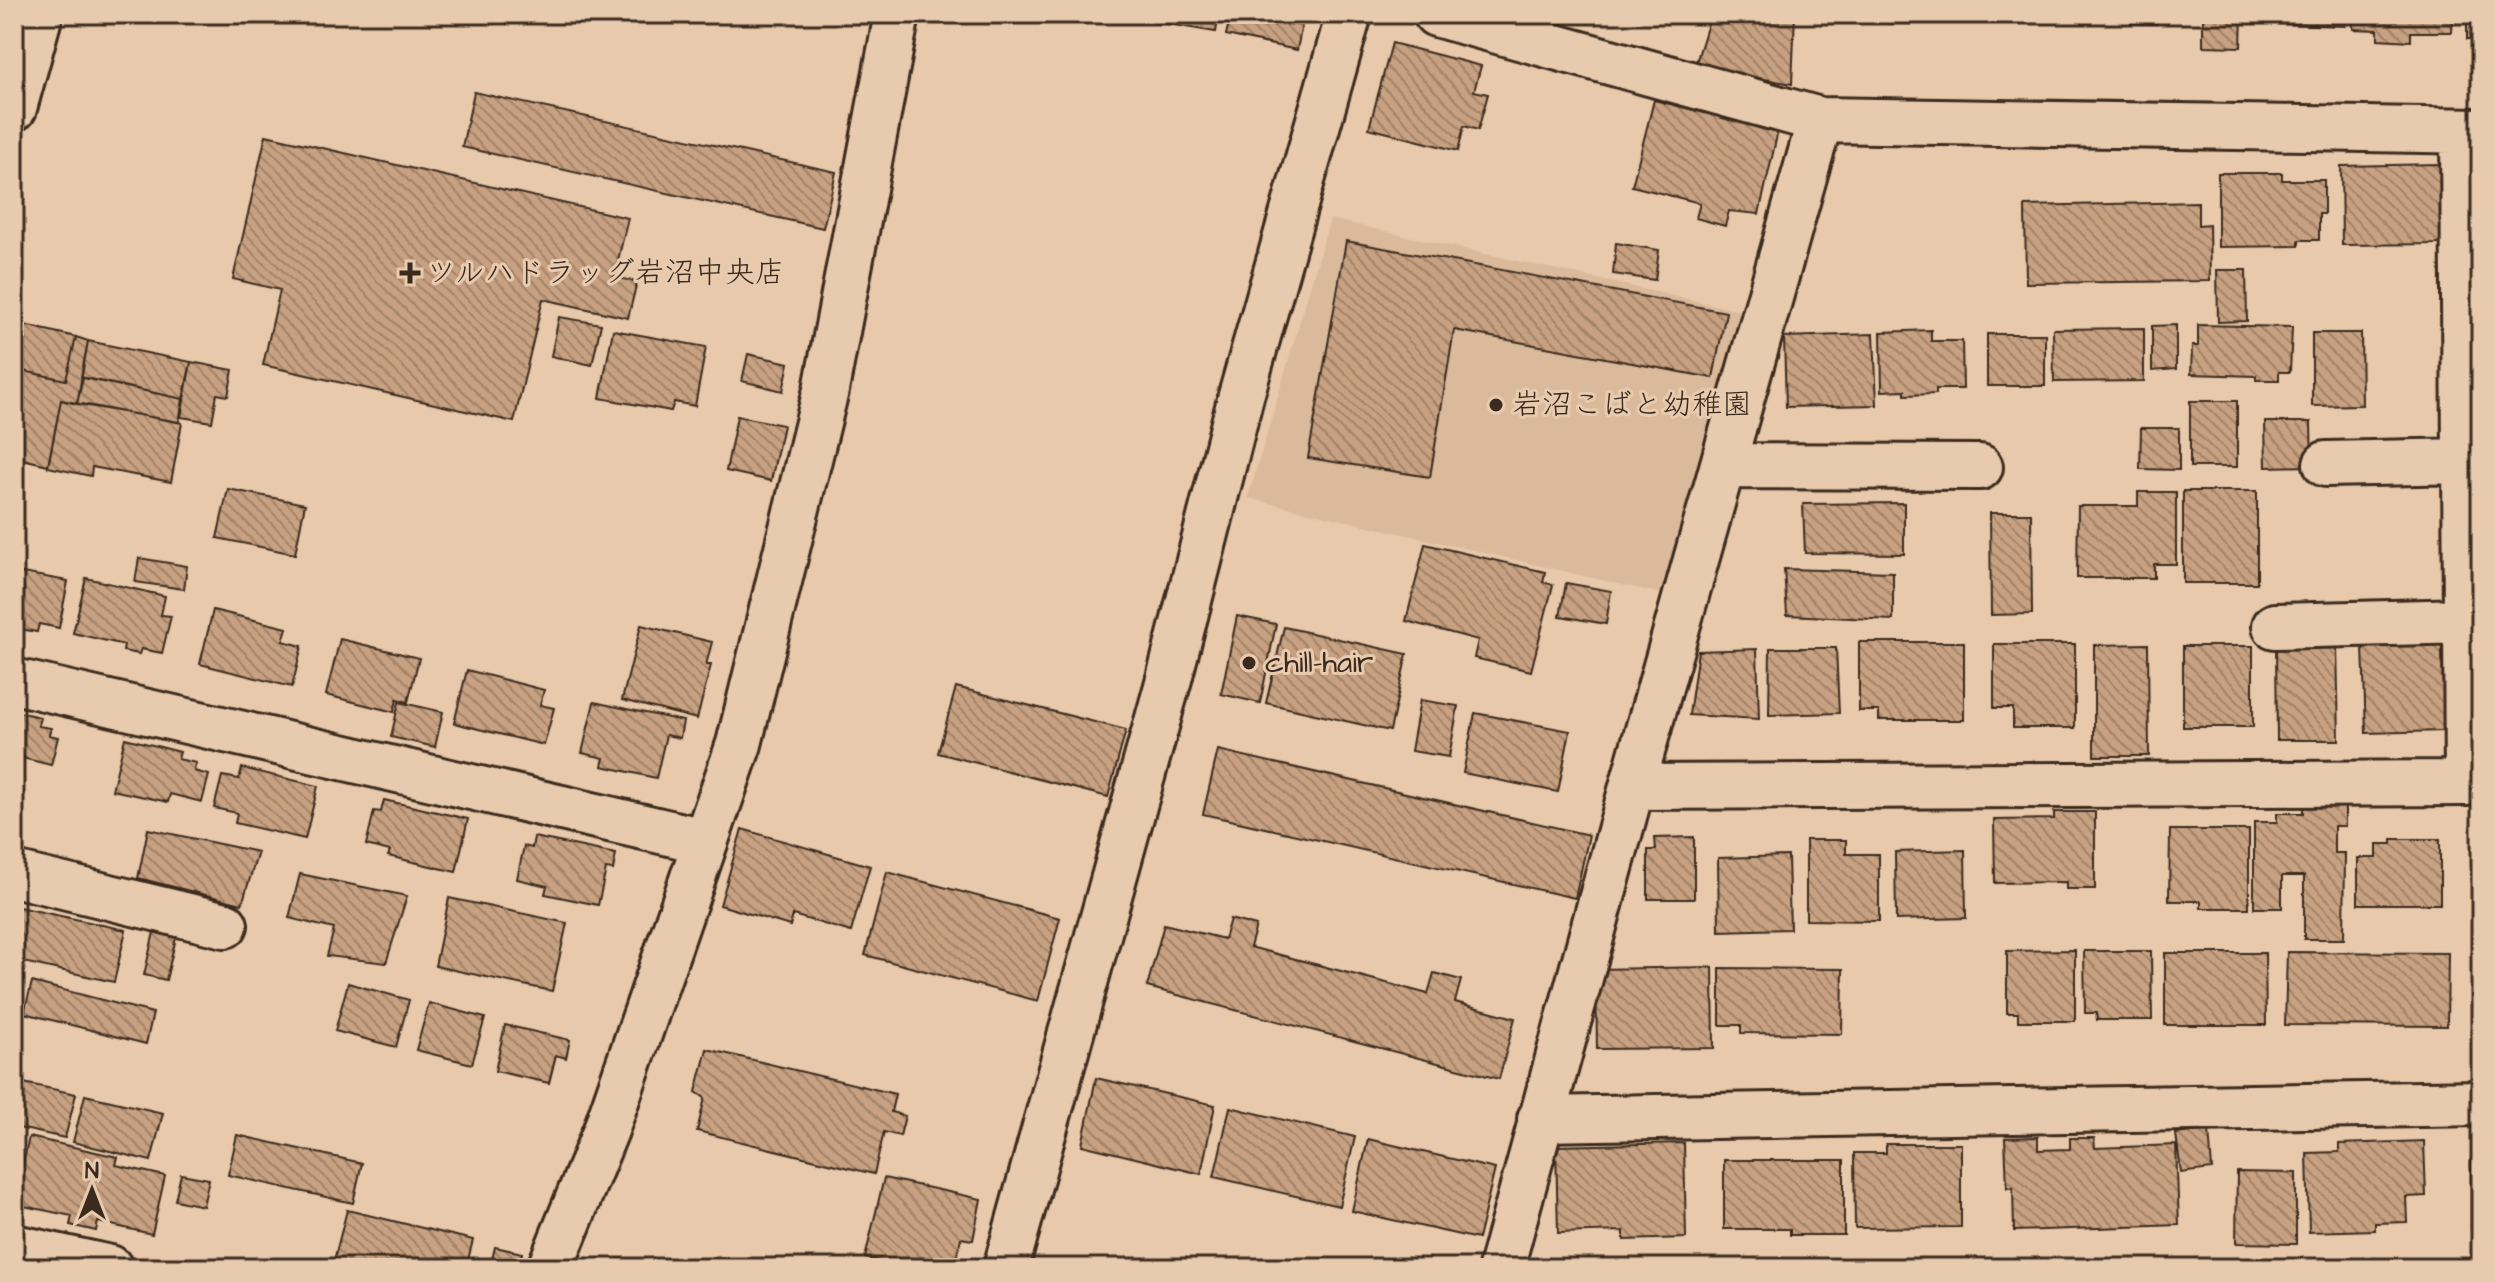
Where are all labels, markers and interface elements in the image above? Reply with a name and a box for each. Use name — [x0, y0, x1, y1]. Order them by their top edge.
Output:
place label: ツルハドラッグ岩沼中央店 — [426, 252, 785, 294]
marker: ツルハドラッグ岩沼中央店 — [401, 264, 419, 282]
place label: 岩沼こばと幼稚園 — [1512, 384, 1752, 426]
marker: 岩沼こばと幼稚園 — [1487, 396, 1505, 414]
place label: chill−hair — [1265, 642, 1373, 684]
marker: chill−hair — [1240, 654, 1258, 672]
north arrow — [52, 1150, 132, 1230]
text: N — [85, 1156, 99, 1187]

